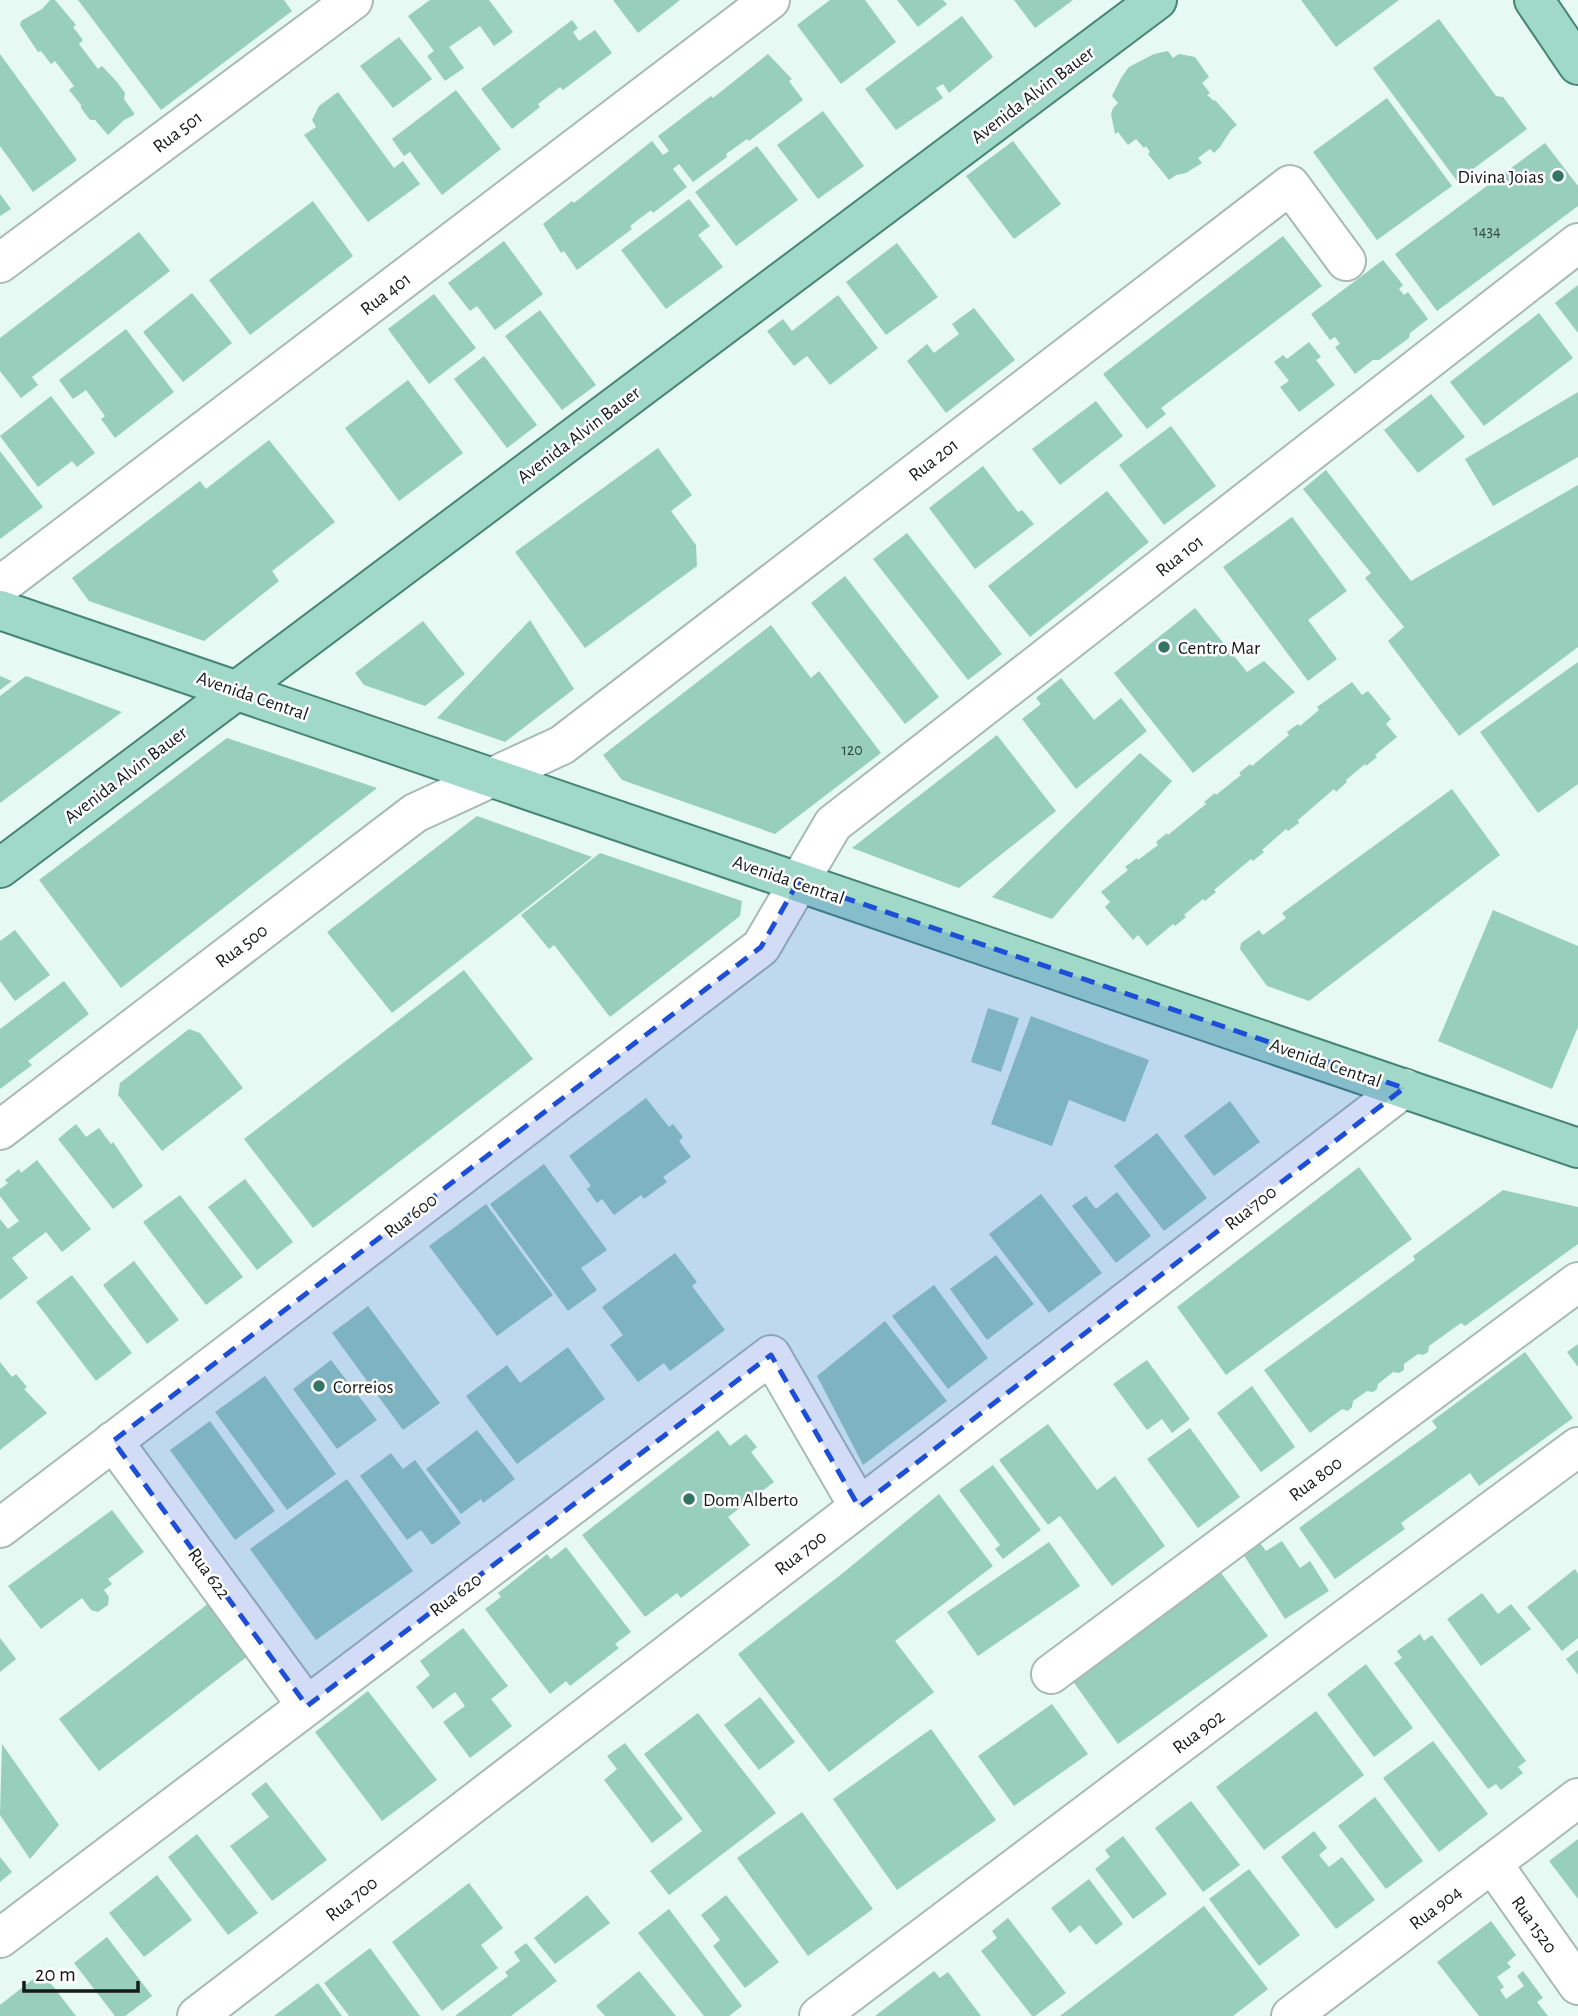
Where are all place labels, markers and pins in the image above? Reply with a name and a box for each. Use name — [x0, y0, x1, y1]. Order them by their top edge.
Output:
place label: Divina Joias — [1458, 168, 1544, 187]
marker: Divina Joias — [1550, 168, 1566, 184]
marker: Centro Mar — [1156, 639, 1172, 655]
place label: Centro Mar — [1178, 639, 1260, 658]
marker: Correios — [311, 1378, 327, 1394]
place label: Correios — [333, 1378, 394, 1397]
marker: Dom Alberto — [681, 1491, 697, 1507]
place label: Dom Alberto — [703, 1491, 798, 1510]

